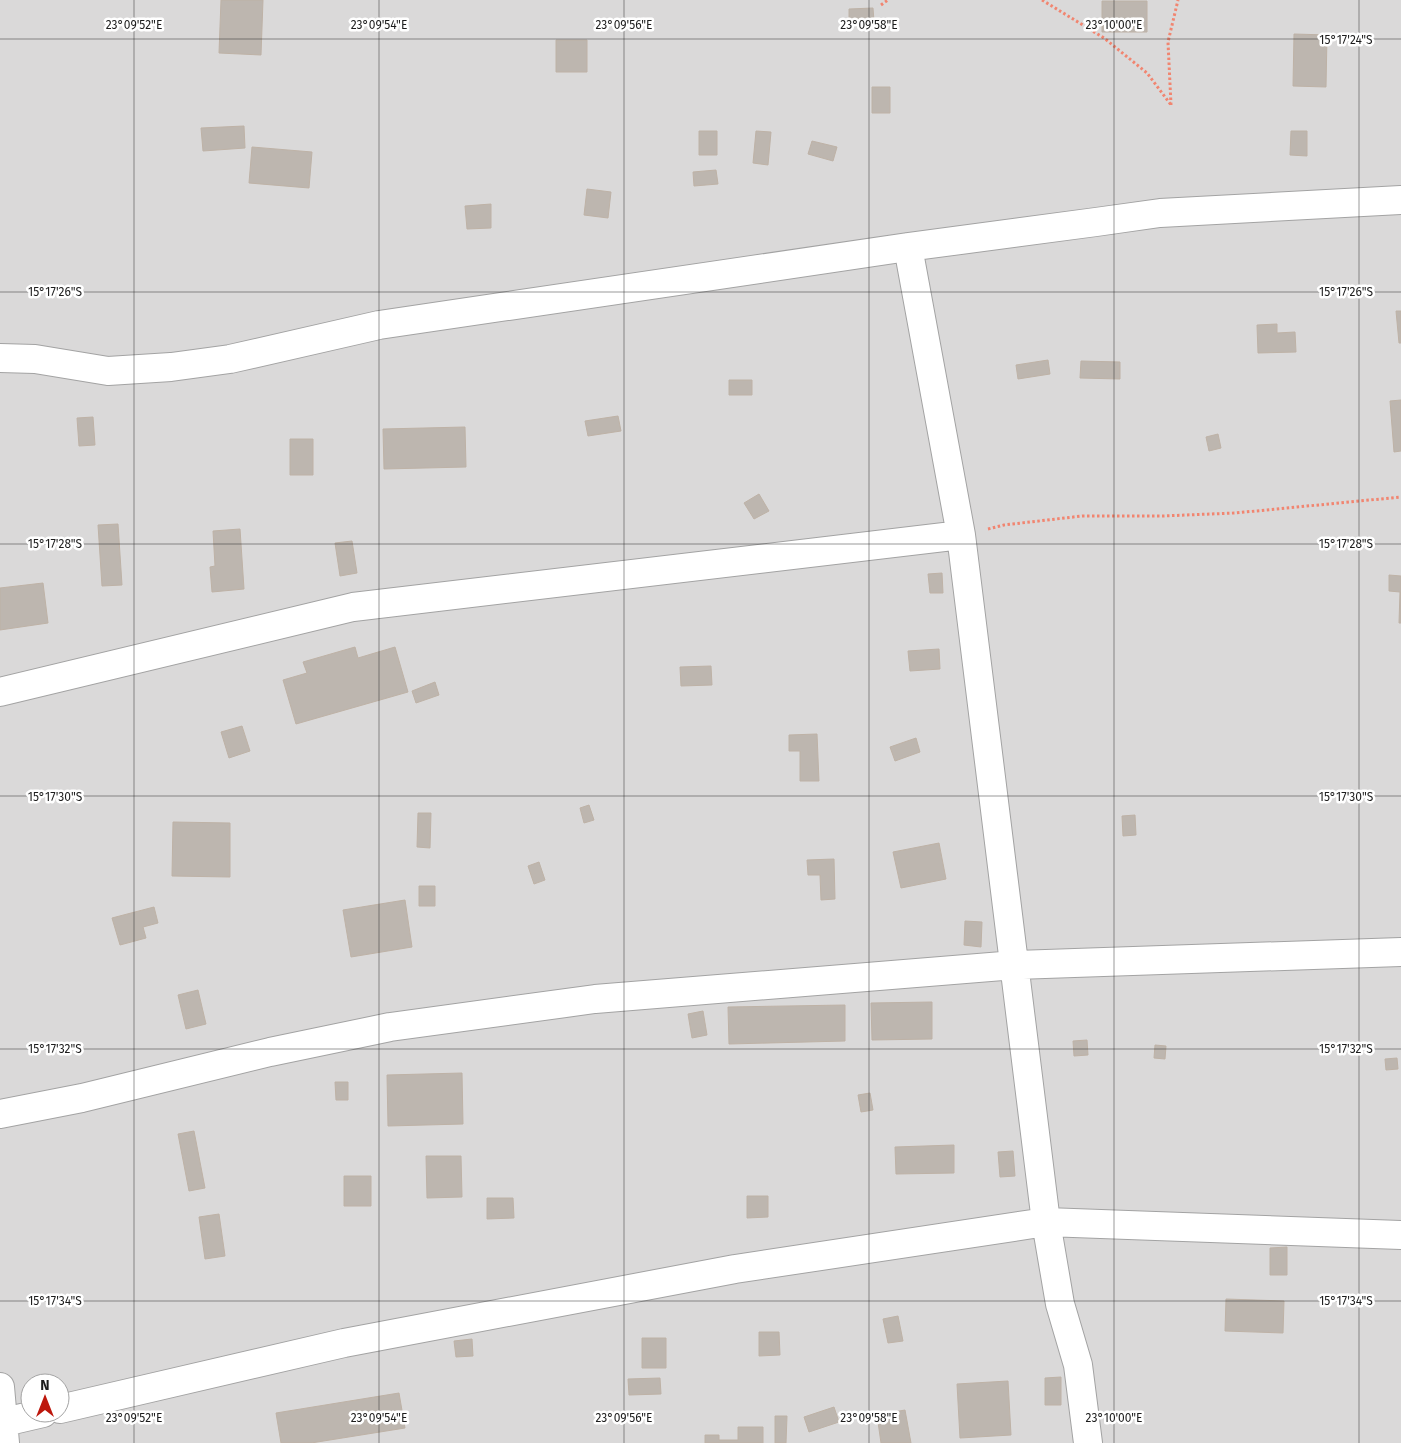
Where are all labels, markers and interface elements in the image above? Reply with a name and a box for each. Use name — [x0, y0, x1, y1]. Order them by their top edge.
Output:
text: 23°09'52"E — [106, 18, 162, 32]
text: 23°09'54"E — [351, 18, 407, 32]
text: 23°09'56"E — [595, 18, 653, 32]
text: 23°09'58"E — [840, 18, 898, 32]
text: 23°10'00"E — [1086, 18, 1142, 32]
text: 15°17'24"S — [1319, 33, 1373, 47]
text: 15°17'26"S — [28, 285, 82, 299]
text: 15°17'26"S — [1319, 285, 1373, 299]
text: 15°17'28"S — [28, 537, 83, 551]
text: 15°17'28"S — [1319, 537, 1374, 551]
text: 15°17'30"S — [28, 790, 83, 804]
text: 15°17'30"S — [1319, 790, 1374, 804]
text: 15°17'32"S — [28, 1042, 82, 1056]
text: 15°17'32"S — [1319, 1042, 1373, 1056]
text: 15°17'34"S — [28, 1294, 82, 1308]
text: 15°17'34"S — [1319, 1294, 1373, 1308]
north arrow — [20, 1373, 70, 1423]
text: N — [40, 1377, 50, 1394]
text: 23°09'52"E — [106, 1411, 162, 1425]
text: 23°09'54"E — [351, 1411, 407, 1425]
text: 23°09'56"E — [595, 1411, 653, 1425]
text: 23°09'58"E — [840, 1411, 898, 1425]
text: 23°10'00"E — [1086, 1411, 1142, 1425]

